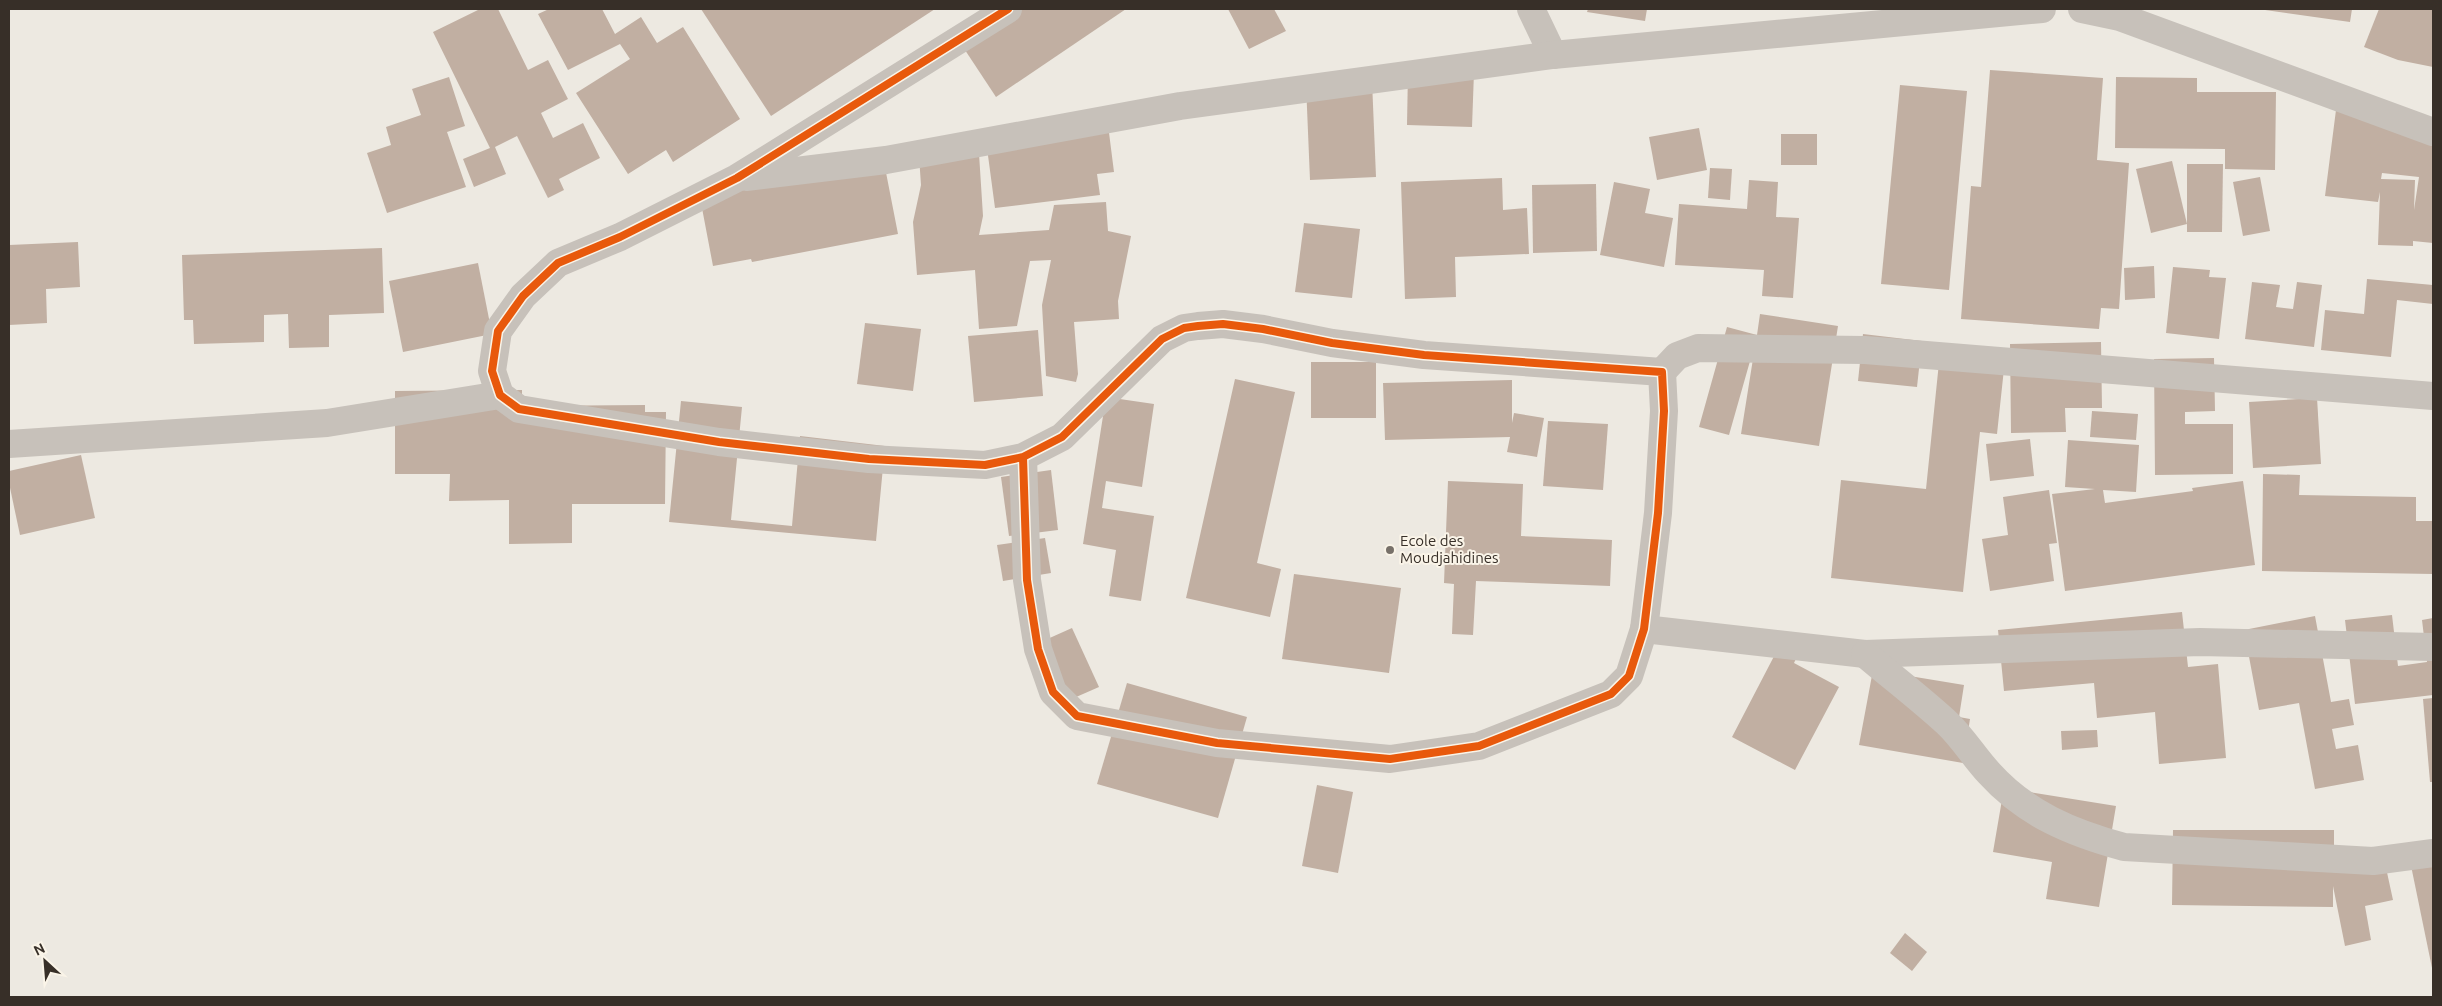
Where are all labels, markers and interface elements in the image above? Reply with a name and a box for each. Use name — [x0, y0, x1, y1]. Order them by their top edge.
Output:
place label: Ecole des Moudjahidines — [1400, 532, 1499, 566]
marker: Ecole des Moudjahidines — [1384, 544, 1396, 556]
north arrow — [20, 936, 70, 986]
text: N — [31, 940, 48, 959]

